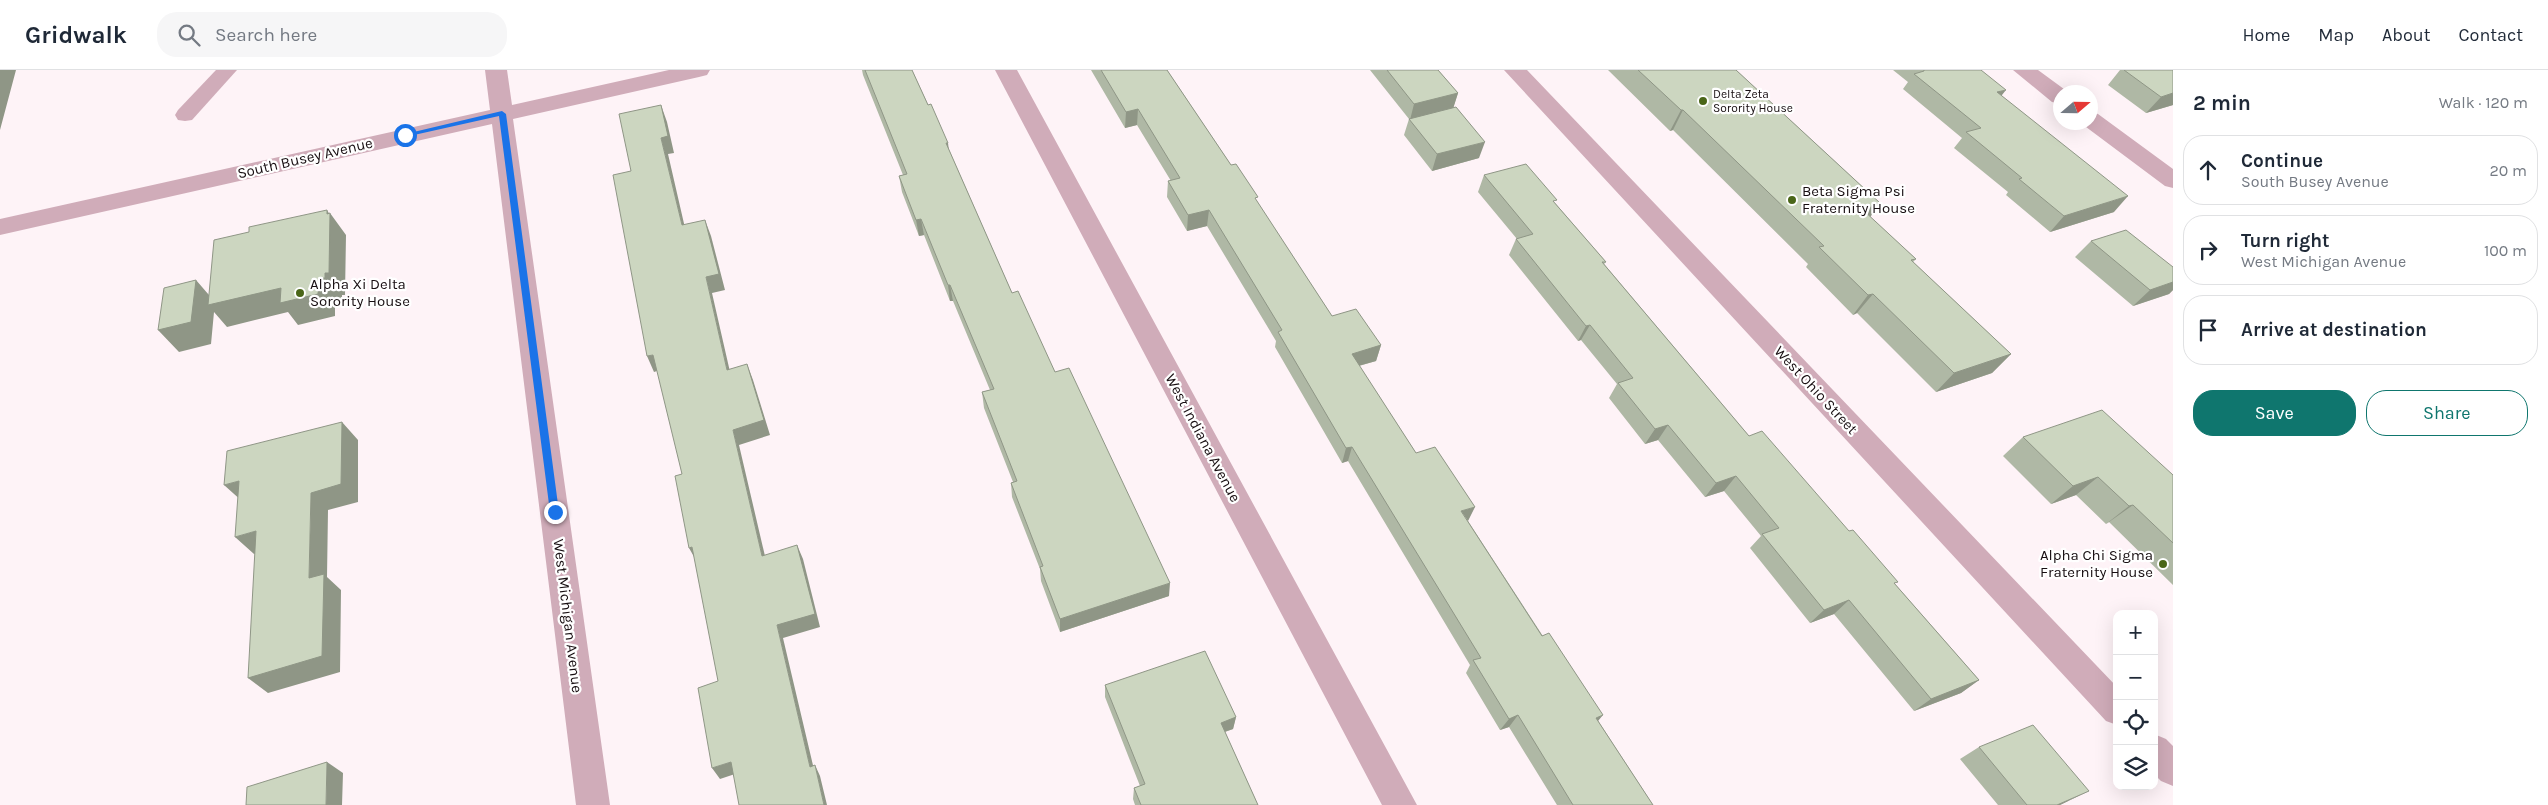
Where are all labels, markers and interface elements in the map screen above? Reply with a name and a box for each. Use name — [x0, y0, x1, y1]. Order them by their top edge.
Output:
search box — [157, 12, 507, 57]
text: Gridwalk — [25, 21, 127, 49]
icon: search — [175, 21, 203, 49]
text: Search here — [215, 24, 317, 46]
text: Home — [2242, 24, 2290, 46]
text: Map — [2318, 24, 2354, 46]
text: About — [2382, 24, 2431, 46]
text: Contact — [2459, 24, 2523, 46]
north arrow — [2053, 85, 2098, 130]
place label: Delta Zeta Sorority House — [1713, 87, 1793, 115]
text: 2 min — [2193, 91, 2251, 115]
text: Walk · 120 m — [2439, 93, 2528, 112]
marker: Delta Zeta Sorority House — [1697, 95, 1709, 107]
route start — [394, 124, 417, 147]
street label: South Busey Avenue — [235, 134, 375, 182]
text: Continue — [2241, 150, 2323, 172]
icon: ahead — [2194, 156, 2222, 184]
text: 20 m — [2489, 161, 2527, 180]
text: South Busey Avenue — [2241, 172, 2389, 191]
place label: Beta Sigma Psi Fraternity House — [1802, 182, 1915, 217]
marker: Beta Sigma Psi Fraternity House — [1786, 194, 1798, 206]
text: Turn right — [2241, 230, 2330, 252]
icon: right — [2194, 236, 2222, 264]
text: 100 m — [2484, 241, 2527, 260]
text: West Michigan Avenue — [2241, 252, 2406, 271]
place label: Alpha Xi Delta Sorority House — [310, 275, 410, 310]
marker: Alpha Xi Delta Sorority House — [294, 287, 306, 299]
icon: arrive — [2194, 316, 2222, 344]
text: Arrive at destination — [2241, 319, 2427, 341]
street label: West Ohio Street — [1771, 342, 1862, 438]
street label: West Indiana Avenue — [1162, 371, 1244, 505]
button: Save — [2193, 390, 2356, 436]
button: Share — [2366, 390, 2528, 436]
route end — [544, 501, 567, 524]
street label: West Michigan Avenue — [550, 538, 586, 694]
place label: Alpha Chi Sigma Fraternity House — [2040, 546, 2153, 581]
marker: Alpha Chi Sigma Fraternity House — [2157, 558, 2169, 570]
map controls — [2113, 610, 2158, 790]
button: + — [2113, 610, 2158, 655]
button: − — [2113, 655, 2158, 700]
button: locate — [2113, 700, 2158, 745]
button: layers — [2113, 745, 2158, 790]

